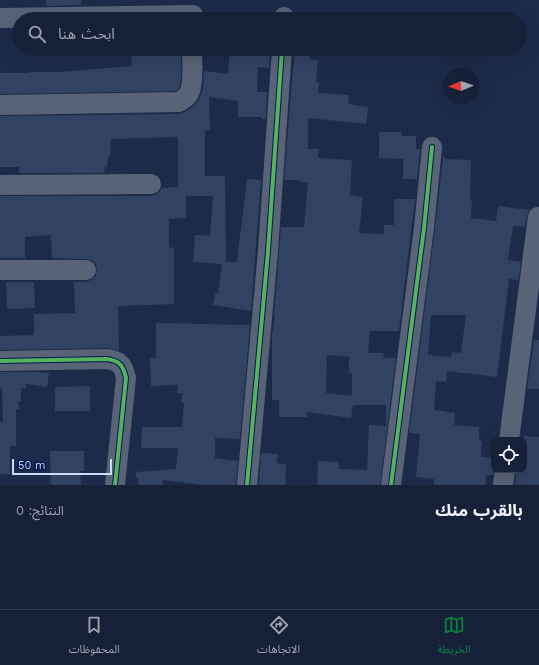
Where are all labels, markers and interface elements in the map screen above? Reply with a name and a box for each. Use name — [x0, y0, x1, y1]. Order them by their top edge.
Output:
search box — [12, 12, 527, 56]
icon: search — [26, 23, 48, 45]
text: ابحث هنا — [58, 25, 115, 43]
north arrow — [443, 68, 479, 104]
map controls — [491, 437, 527, 473]
button: locate — [491, 437, 527, 473]
scale bar — [12, 457, 112, 476]
text: 50 m — [18, 459, 45, 472]
text: بالقرب منك — [435, 500, 523, 520]
text: النتائج: 0 — [16, 503, 64, 518]
tab: المحفوظات — [69, 614, 120, 661]
tab: الاتجاهات — [257, 614, 300, 661]
tab: الخريطة — [437, 614, 470, 661]

